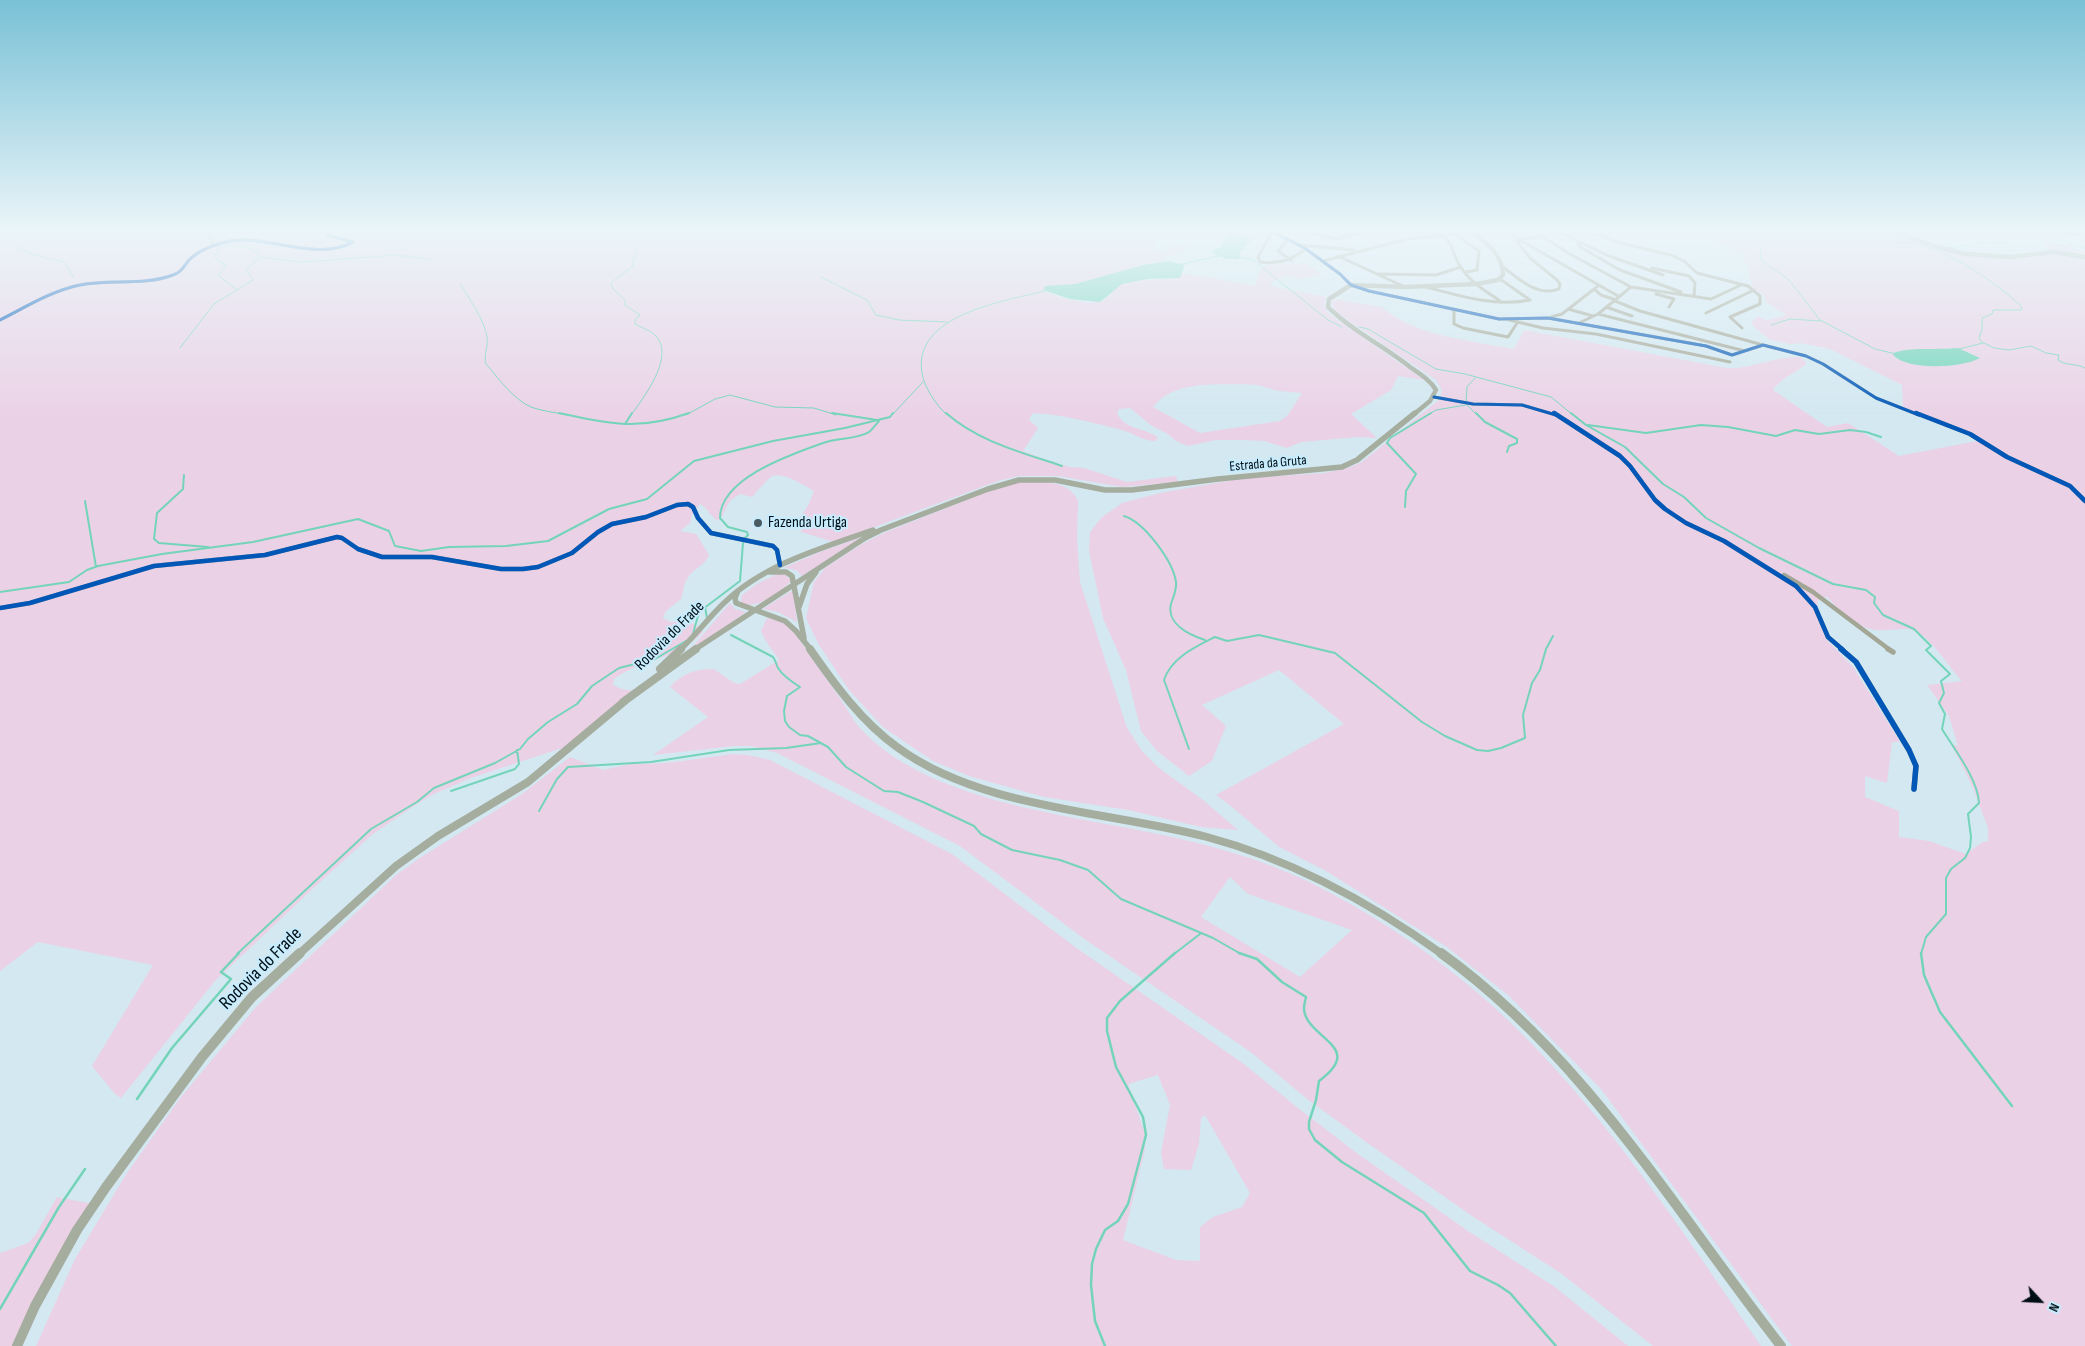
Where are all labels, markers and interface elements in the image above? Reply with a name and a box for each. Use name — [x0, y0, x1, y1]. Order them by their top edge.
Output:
street label: Estrada da Gruta — [1229, 452, 1307, 476]
place label: Fazenda Urtiga — [768, 513, 847, 533]
marker: Fazenda Urtiga — [752, 517, 764, 529]
street label: Rodovia do Frade — [631, 597, 709, 675]
street label: Rodovia do Frade — [215, 923, 307, 1015]
north arrow — [2015, 1276, 2065, 1326]
text: N — [2045, 1301, 2063, 1315]

